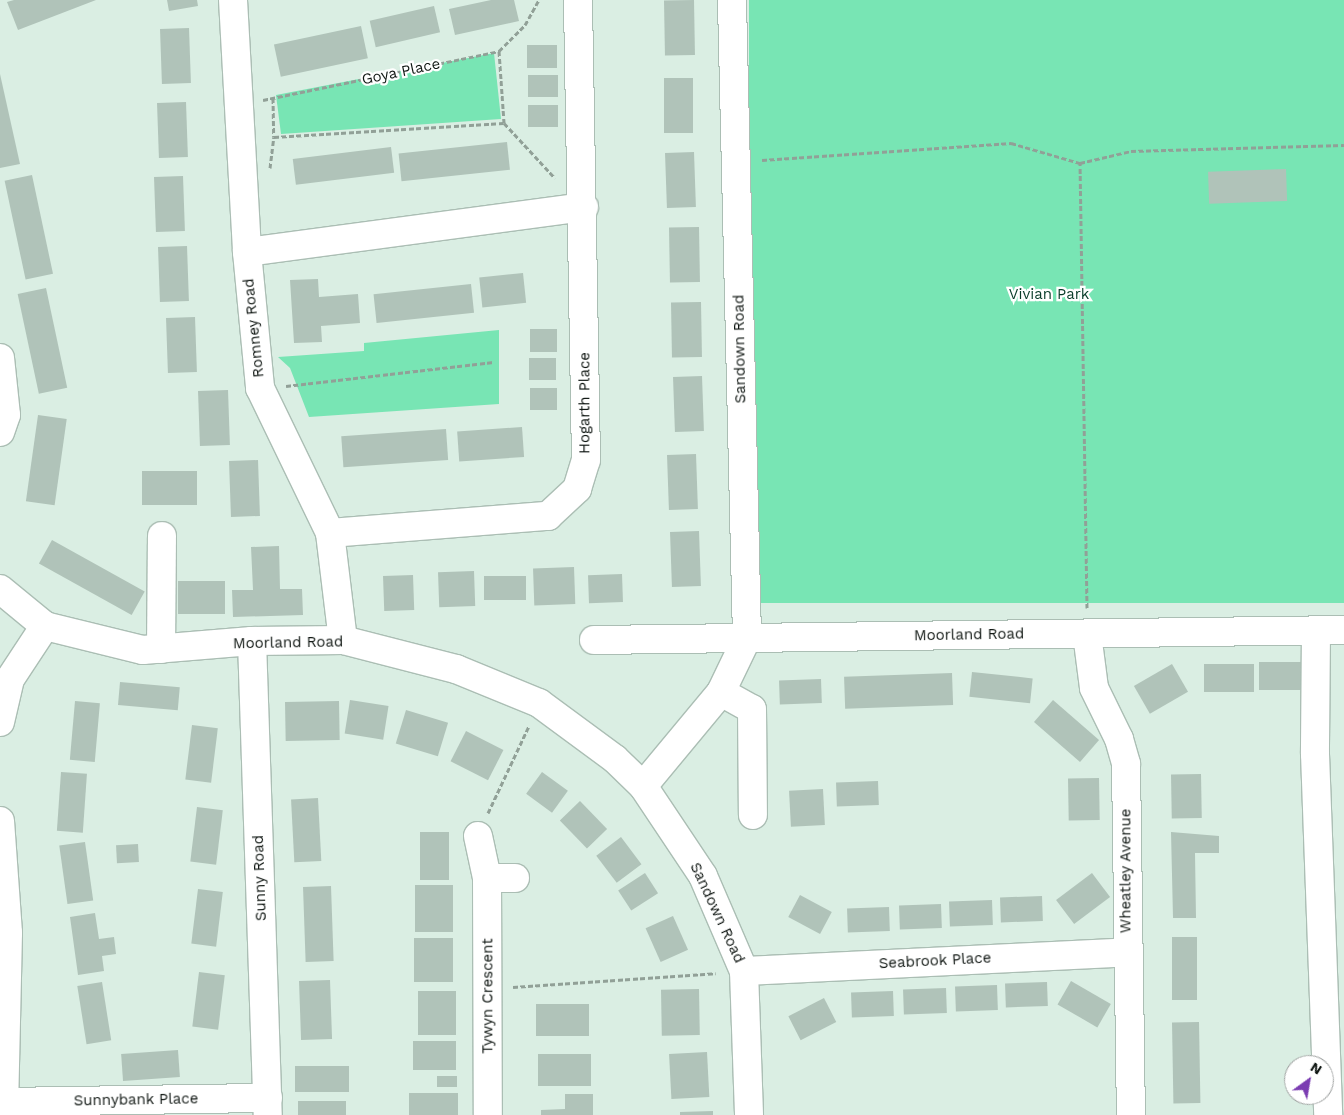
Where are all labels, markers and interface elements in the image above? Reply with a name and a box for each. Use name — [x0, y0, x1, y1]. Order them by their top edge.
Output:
street label: Goya Place — [360, 55, 442, 89]
street label: Romney Road — [240, 277, 268, 379]
park label: Vivian Park — [1009, 286, 1089, 304]
street label: Sandown Road — [730, 294, 750, 404]
street label: Hogarth Place — [576, 352, 594, 454]
street label: Moorland Road — [914, 625, 1024, 645]
street label: Moorland Road — [233, 633, 343, 653]
street label: Wheatley Avenue — [1117, 808, 1135, 934]
street label: Sunny Road — [249, 834, 271, 922]
street label: Sandown Road — [686, 860, 748, 966]
street label: Tywyn Crescent — [479, 938, 497, 1054]
street label: Seabrook Place — [878, 949, 992, 973]
north arrow — [1284, 1055, 1334, 1105]
text: N — [1308, 1059, 1325, 1078]
street label: Sunnybank Place — [73, 1090, 199, 1110]

